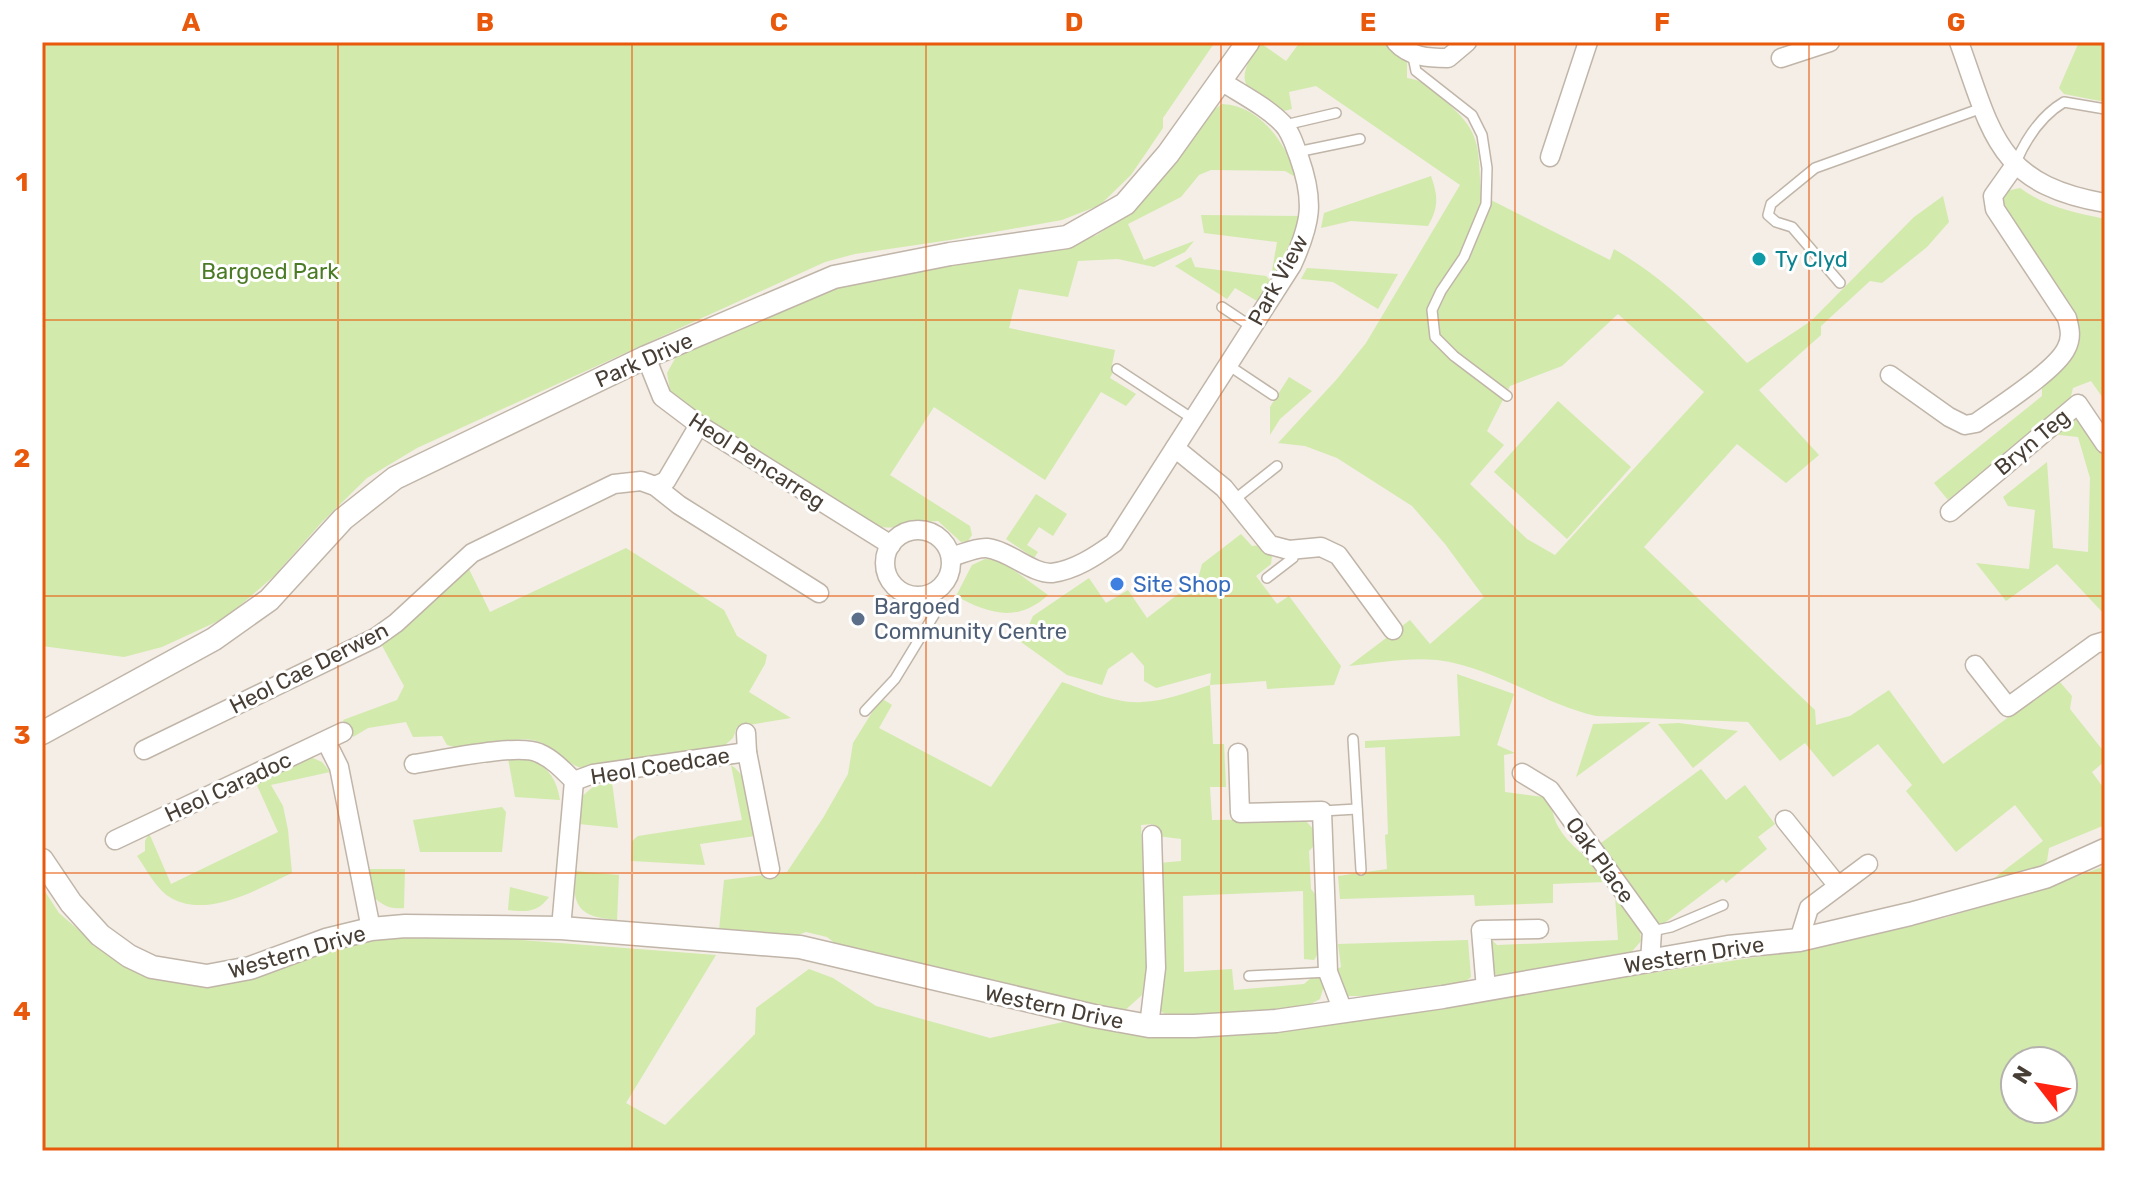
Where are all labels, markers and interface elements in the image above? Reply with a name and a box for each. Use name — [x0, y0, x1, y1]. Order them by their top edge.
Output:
text: A — [182, 7, 201, 38]
text: B — [476, 7, 494, 38]
text: C — [770, 7, 788, 38]
text: D — [1065, 7, 1083, 38]
text: E — [1360, 7, 1376, 38]
text: F — [1654, 7, 1670, 38]
text: G — [1947, 7, 1965, 38]
text: 1 — [16, 167, 28, 198]
street label: Park View — [1242, 230, 1314, 330]
place label: Ty Clyd — [1775, 246, 1848, 273]
marker: Ty Clyd — [1750, 250, 1768, 268]
park label: Bargoed Park — [201, 258, 339, 285]
street label: Park Drive — [591, 327, 697, 393]
street label: Bryn Teg — [1989, 403, 2075, 481]
street label: Heol Pencarreg — [684, 407, 830, 515]
text: 2 — [14, 443, 30, 474]
place label: Site Shop — [1133, 571, 1231, 598]
marker: Site Shop — [1108, 575, 1126, 593]
place label: Bargoed Community Centre — [874, 593, 1067, 645]
marker: Bargoed Community Centre — [849, 610, 867, 628]
street label: Heol Cae Derwen — [225, 616, 393, 720]
text: 3 — [13, 720, 31, 751]
street label: Heol Coedcae — [588, 742, 732, 790]
street label: Heol Caradoc — [160, 746, 296, 828]
street label: Oak Place — [1560, 812, 1640, 908]
street label: Western Drive — [225, 920, 369, 984]
street label: Western Drive — [1622, 931, 1766, 979]
street label: Western Drive — [982, 979, 1126, 1035]
text: 4 — [13, 996, 31, 1027]
north arrow — [1999, 1045, 2079, 1125]
text: N — [2007, 1061, 2038, 1089]

